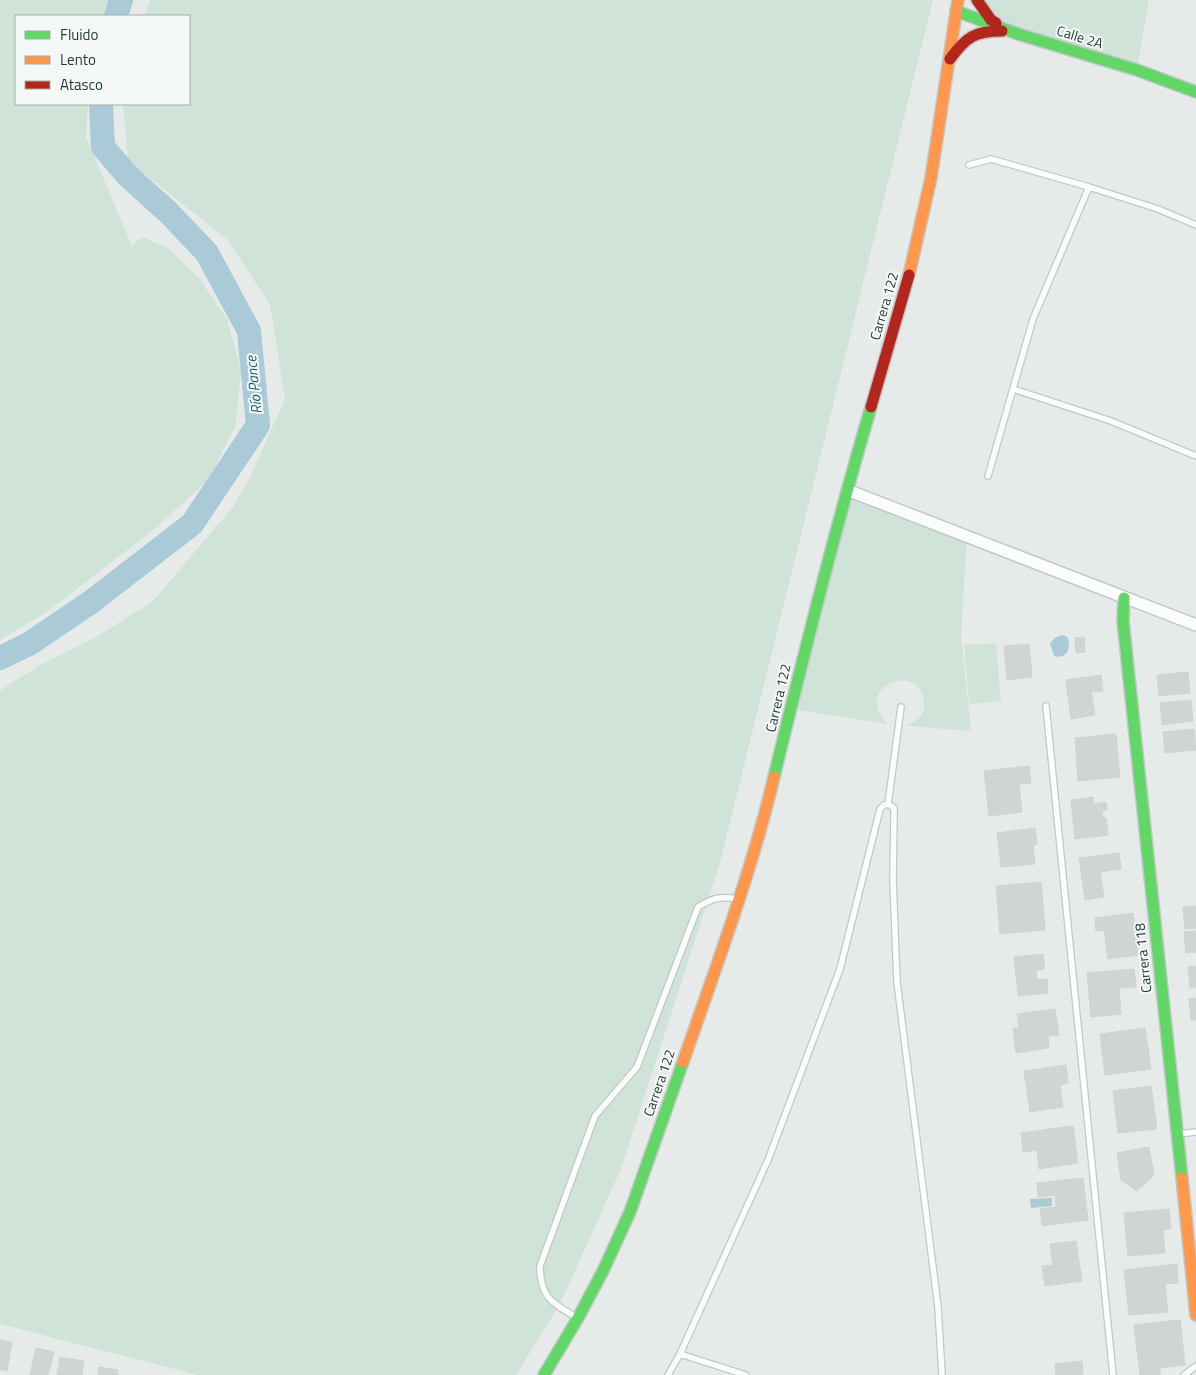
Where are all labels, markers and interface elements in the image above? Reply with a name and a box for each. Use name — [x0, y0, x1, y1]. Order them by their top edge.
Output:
legend — [15, 15, 190, 105]
street label: Calle 2A — [1054, 20, 1107, 54]
text: Fluido — [60, 23, 99, 46]
text: Lento — [60, 48, 96, 71]
text: Atasco — [60, 73, 103, 96]
street label: Carrera 122 — [864, 269, 903, 342]
water label: Río Pance — [239, 354, 268, 415]
street label: Carrera 122 — [759, 662, 796, 734]
street label: Carrera 118 — [1128, 922, 1157, 994]
street label: Carrera 122 — [637, 1046, 680, 1119]

